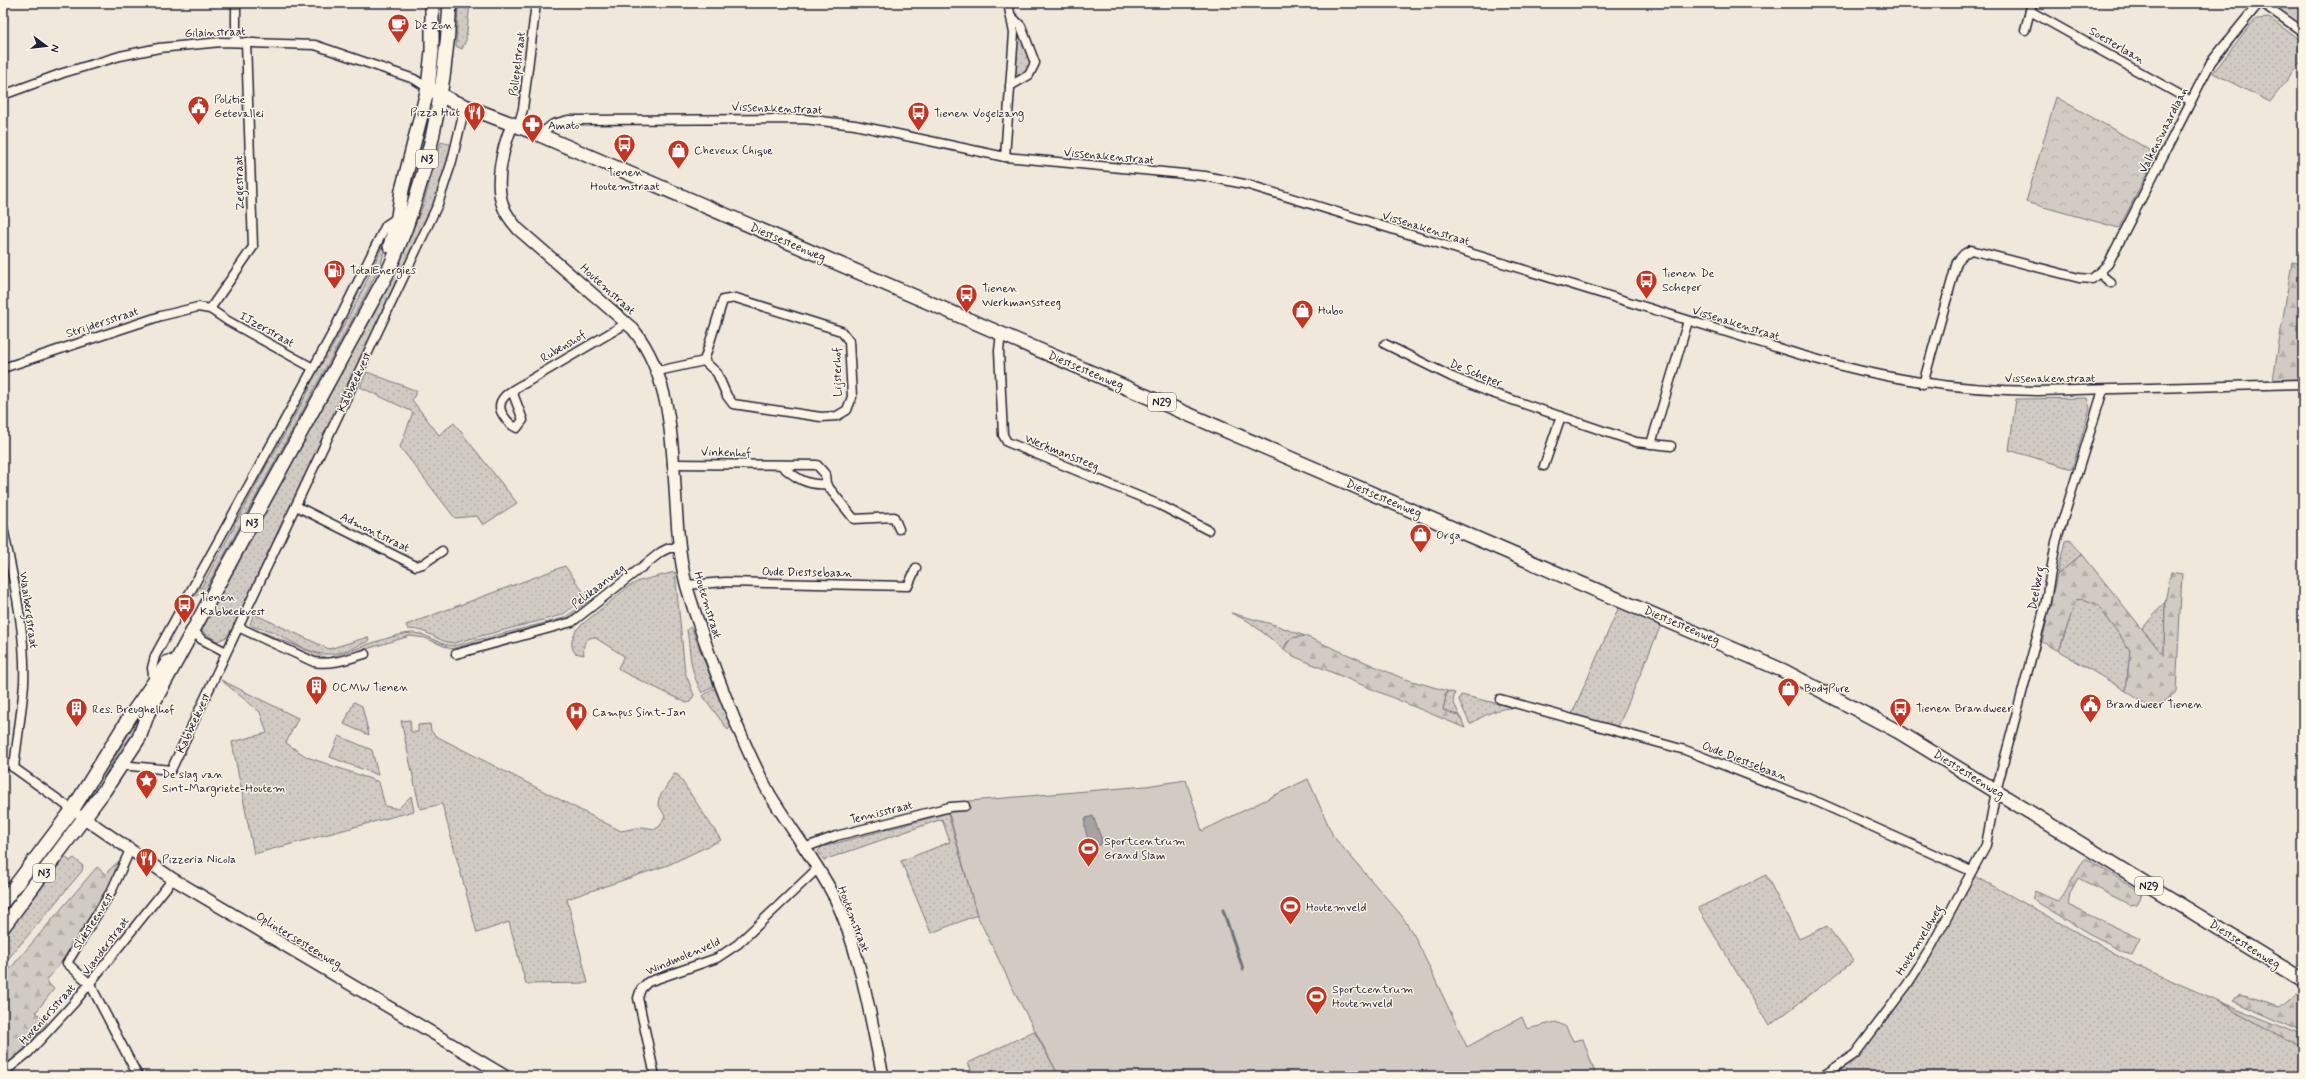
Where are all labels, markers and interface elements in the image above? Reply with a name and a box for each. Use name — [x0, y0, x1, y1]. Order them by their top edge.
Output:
cafe icon: De Zon — [386, 12, 412, 45]
place label: De Zon — [414, 18, 453, 34]
street label: Soesterlaan — [2086, 23, 2148, 69]
street label: Gilainstraat — [184, 24, 246, 42]
north arrow — [26, 26, 66, 66]
street label: Pollepelstraat — [506, 30, 530, 97]
text: N — [47, 43, 62, 54]
street label: Valkenswaardlaan — [2135, 85, 2192, 176]
place label: Politie Getevallei — [214, 92, 264, 122]
public building icon: Politie Getevallei — [185, 93, 211, 126]
restaurant icon: Pizza Hut — [462, 99, 488, 132]
street label: Vissenakenstraat — [731, 99, 823, 119]
bus stop icon: Tienen Vogelzang — [906, 100, 932, 133]
place label: Pizza Hut — [410, 105, 461, 121]
place label: Tienen Vogelzang — [934, 106, 1024, 123]
pharmacy icon: Amato — [519, 112, 545, 145]
place label: Amato — [548, 118, 580, 134]
bus stop icon: Tienen Houtemstraat — [612, 132, 638, 165]
shop icon: Cheveux Chique — [665, 137, 691, 170]
place label: Cheveux Chique — [694, 143, 773, 159]
street label: Vissenakenstraat — [1063, 145, 1155, 169]
road number: N3 — [416, 150, 438, 168]
street label: Zegestraat — [231, 155, 250, 211]
place label: Tienen Houtemstraat — [590, 165, 660, 195]
street label: Vissenakenstraat — [1380, 208, 1472, 250]
street label: Diestsesteenweg — [747, 220, 828, 266]
fuel station icon: TotalEnergies — [322, 257, 348, 290]
street label: Houtemstraat — [576, 261, 639, 319]
place label: TotalEnergies — [350, 263, 417, 279]
place label: Tienen De Scheper — [1662, 266, 1714, 296]
bus stop icon: Tienen De Scheper — [1634, 267, 1660, 300]
place label: Tienen Werkmanssteeg — [982, 281, 1061, 311]
bus stop icon: Tienen Werkmanssteeg — [953, 282, 979, 315]
shop icon: Hubo — [1289, 297, 1315, 330]
place label: Hubo — [1318, 303, 1344, 319]
street label: Vissenakenstraat — [1690, 303, 1782, 345]
street label: Strijdersstraat — [64, 304, 141, 342]
street label: IJzerstraat — [236, 308, 297, 352]
street label: Rubenshof — [538, 327, 589, 367]
street label: Lijsterhof — [830, 347, 846, 397]
street label: Diestsesteenweg — [1045, 348, 1126, 394]
street label: Kabbeekvest — [334, 349, 376, 415]
street label: De Scheper — [1447, 356, 1505, 392]
street label: Vissenakenstraat — [2005, 371, 2096, 387]
road number: N29 — [1148, 393, 1176, 411]
street label: Werkmanssteeg — [1022, 431, 1101, 475]
street label: Vinkenhof — [701, 445, 751, 461]
street label: Diestsesteenweg — [1343, 476, 1424, 522]
street label: Admontstraat — [337, 509, 412, 557]
road number: N3 — [241, 514, 263, 532]
shop icon: Orga — [1408, 522, 1434, 555]
place label: Orga — [1436, 528, 1461, 545]
street label: Pelikaanweg — [568, 561, 629, 613]
street label: Oude Diestsebaan — [762, 564, 853, 582]
street label: Deelberg — [2025, 565, 2050, 612]
street label: Houtemstraat — [689, 570, 725, 641]
street label: Waaibergstraat — [14, 571, 41, 650]
place label: Tienen Kabbeekvest — [200, 590, 266, 620]
bus stop icon: Tienen Kabbeekvest — [172, 591, 198, 624]
street label: Diestsesteenweg — [1641, 603, 1722, 649]
building icon: OCMW Tienen — [304, 674, 330, 707]
shop icon: BodyPure — [1775, 675, 1801, 708]
place label: OCMW Tienen — [332, 680, 409, 696]
place label: BodyPure — [1804, 681, 1850, 697]
street label: Kabbeekvest — [173, 690, 215, 756]
public building icon: Brandweer Tienen — [2077, 691, 2103, 724]
bus stop icon: Tienen Brandweer — [1887, 695, 1913, 728]
building icon: Res. Breughelhof — [63, 696, 89, 729]
place label: Brandweer Tienen — [2106, 697, 2203, 713]
hospital icon: Campus Sint-Jan — [563, 699, 589, 732]
place label: Tienen Brandweer — [1916, 701, 2013, 717]
place label: Res. Breughelhof — [92, 702, 174, 718]
place label: Campus Sint-Jan — [592, 705, 686, 721]
street label: Oude Diestsebaan — [1700, 738, 1790, 786]
street label: Diestsesteenweg — [1930, 747, 2007, 803]
place label: De slag van Sint-Margriete-Houtem — [162, 767, 285, 797]
place icon: De slag van Sint-Margriete-Houtem — [133, 768, 159, 801]
street label: Tennisstraat — [848, 797, 915, 828]
place label: Sportcentrum Grand Slam — [1104, 834, 1185, 864]
sports icon: Sportcentrum Grand Slam — [1076, 835, 1102, 868]
restaurant icon: Pizzeria Nicola — [133, 846, 159, 879]
place label: Pizzeria Nicola — [162, 852, 236, 868]
road number: N3 — [33, 864, 55, 882]
road number: N29 — [2135, 877, 2163, 895]
street label: Houtemstraat — [833, 884, 873, 955]
street label: Sliksteenvest — [70, 889, 118, 953]
sports icon: Houtemveld — [1277, 894, 1303, 927]
place label: Houtemveld — [1306, 900, 1366, 916]
street label: Houtemveldweg — [1892, 902, 1948, 979]
street label: Oplintersesteenweg — [253, 909, 344, 973]
street label: Vianderstraat — [79, 914, 133, 979]
street label: Diestsesteenweg — [2206, 917, 2283, 973]
street label: Windmolenveld — [644, 934, 723, 980]
street label: Hoveniersstraat — [16, 980, 80, 1049]
place label: Sportcentrum Houtemveld — [1332, 982, 1413, 1012]
sports icon: Sportcentrum Houtemveld — [1303, 983, 1329, 1016]

